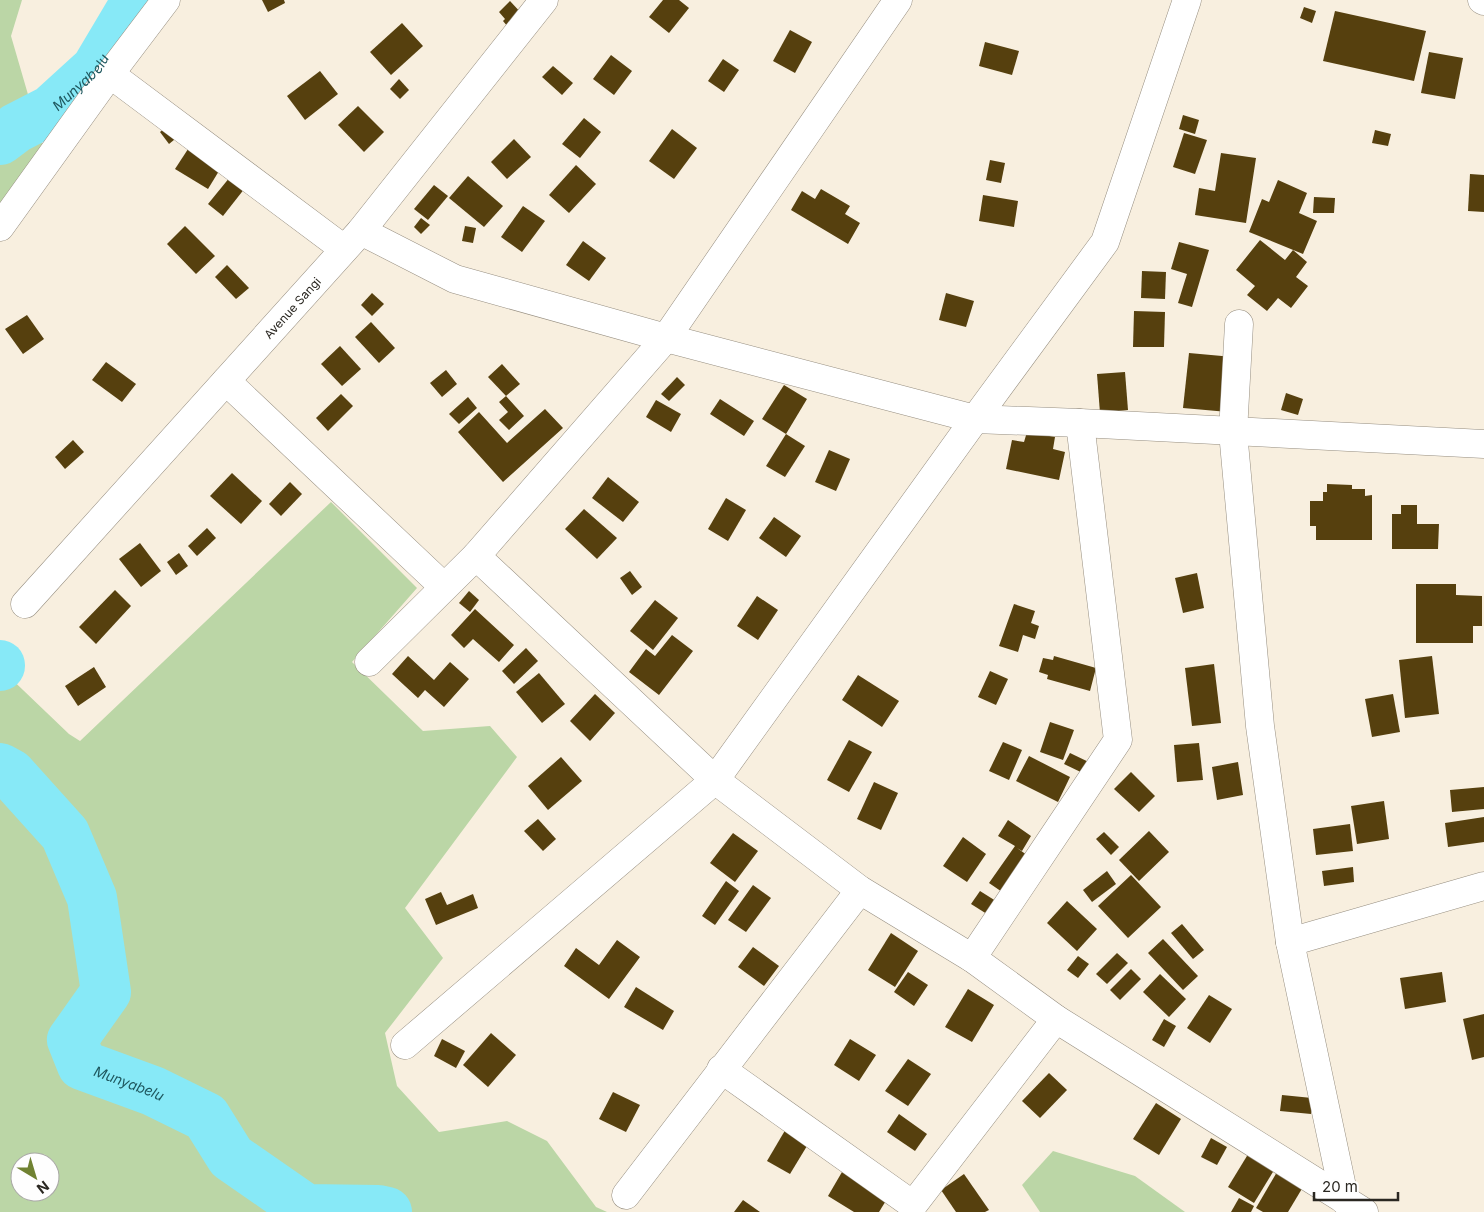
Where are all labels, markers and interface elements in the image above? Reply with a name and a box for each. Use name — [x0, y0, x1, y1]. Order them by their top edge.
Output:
water label: Munyabelu — [48, 50, 112, 114]
street label: Avenue Sangi — [261, 274, 324, 341]
water label: Munyabelu — [92, 1062, 167, 1104]
north arrow — [10, 1152, 60, 1202]
scale bar — [1314, 1170, 1398, 1202]
text: 20 m — [1322, 1177, 1358, 1196]
text: N — [34, 1178, 53, 1198]

